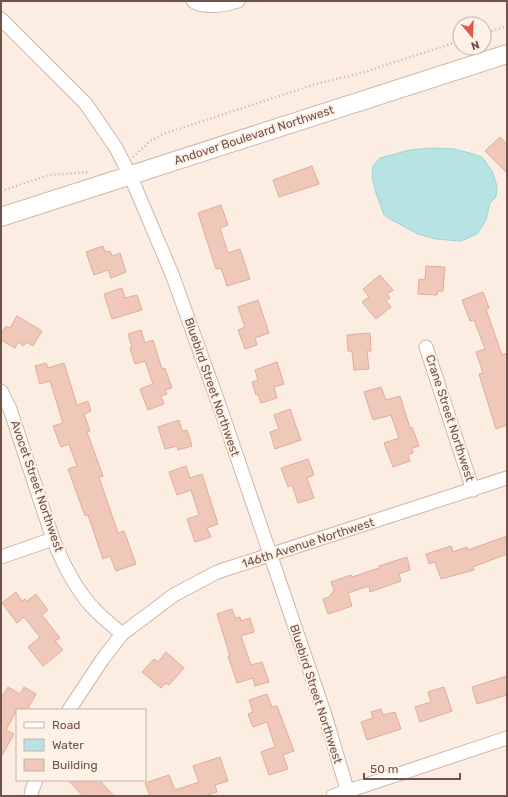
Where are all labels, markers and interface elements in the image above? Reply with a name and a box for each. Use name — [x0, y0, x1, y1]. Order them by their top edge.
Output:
north arrow — [452, 16, 492, 56]
text: N — [469, 38, 481, 52]
street label: Andover Boulevard Northwest — [172, 102, 336, 168]
street label: Bluebird Street Northwest — [182, 316, 242, 458]
street label: Crane Street Northwest — [423, 353, 477, 483]
street label: Avocet Street Northwest — [8, 418, 66, 554]
street label: 146th Avenue Northwest — [240, 515, 376, 571]
street label: Bluebird Street Northwest — [287, 623, 345, 766]
legend — [16, 709, 146, 781]
text: Road — [52, 718, 80, 732]
text: Water — [52, 738, 84, 752]
scale bar — [364, 755, 460, 781]
text: Building — [52, 758, 98, 772]
text: 50 m — [370, 762, 398, 776]

